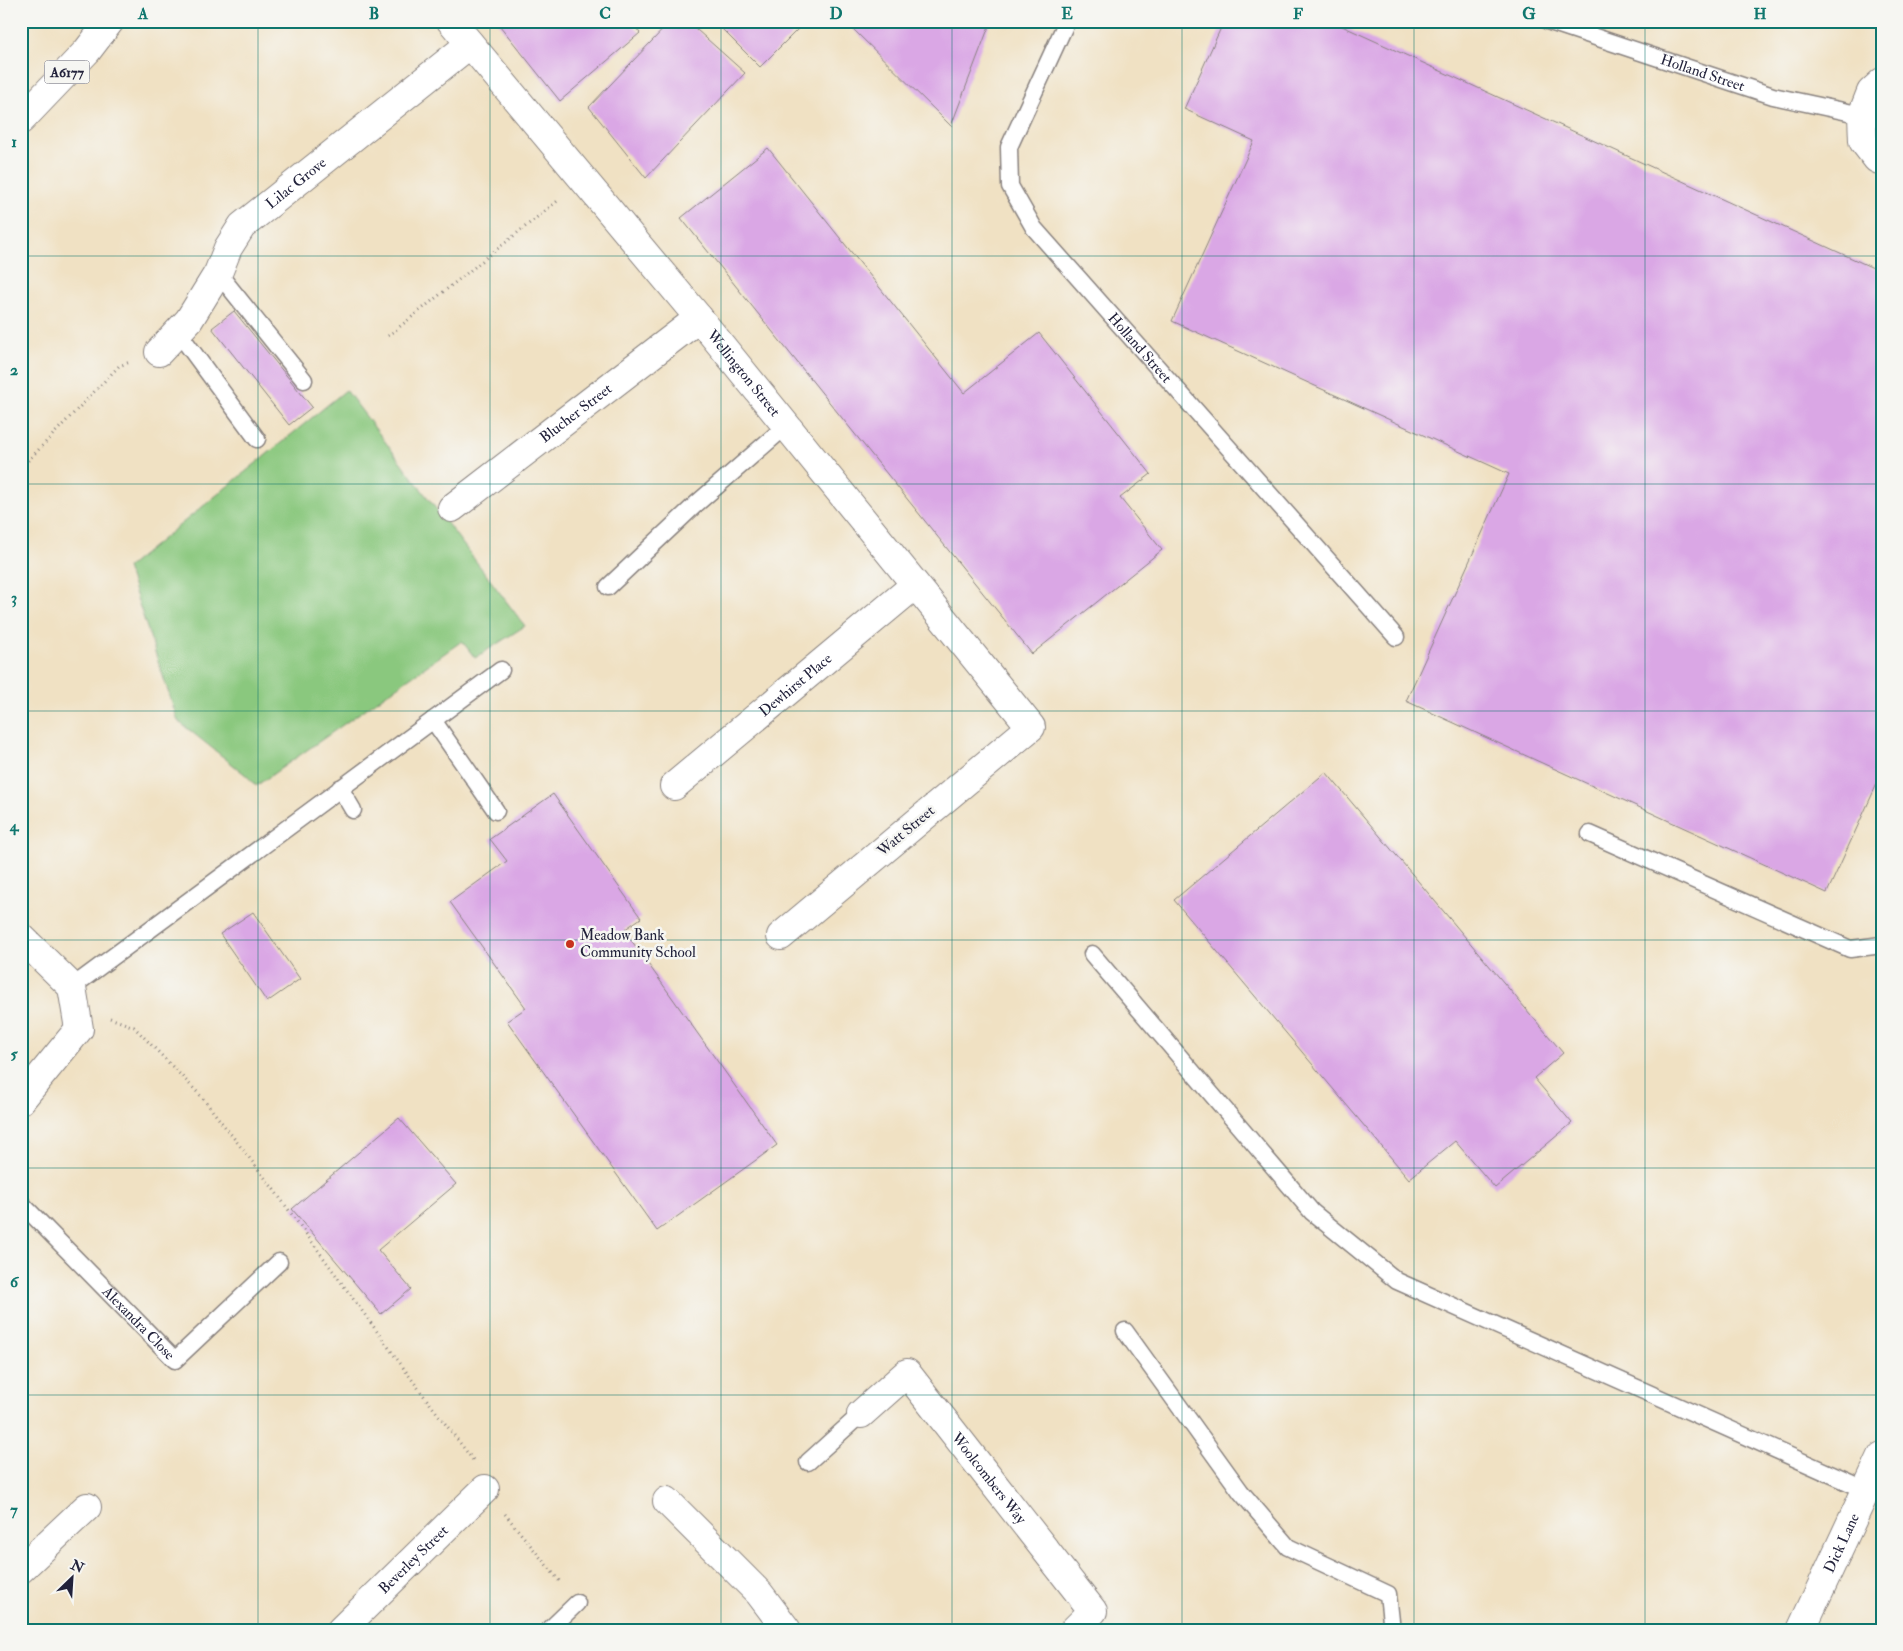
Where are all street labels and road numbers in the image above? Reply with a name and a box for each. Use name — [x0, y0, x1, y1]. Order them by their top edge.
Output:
street label: Holland Street — [1658, 50, 1747, 96]
road number: A6177 — [44, 61, 90, 84]
street label: Lilac Grove — [262, 153, 330, 213]
street label: Holland Street — [1104, 309, 1176, 387]
street label: Wellington Street — [702, 325, 785, 420]
street label: Blucher Street — [536, 379, 616, 447]
street label: Dewhirst Place — [755, 649, 836, 721]
street label: Watt Street — [873, 801, 939, 861]
street label: Alexandra Close — [98, 1281, 179, 1364]
street label: Woolcombers Way — [947, 1428, 1031, 1528]
street label: Dick Lane — [1819, 1510, 1864, 1576]
street label: Beverley Street — [374, 1521, 452, 1598]

